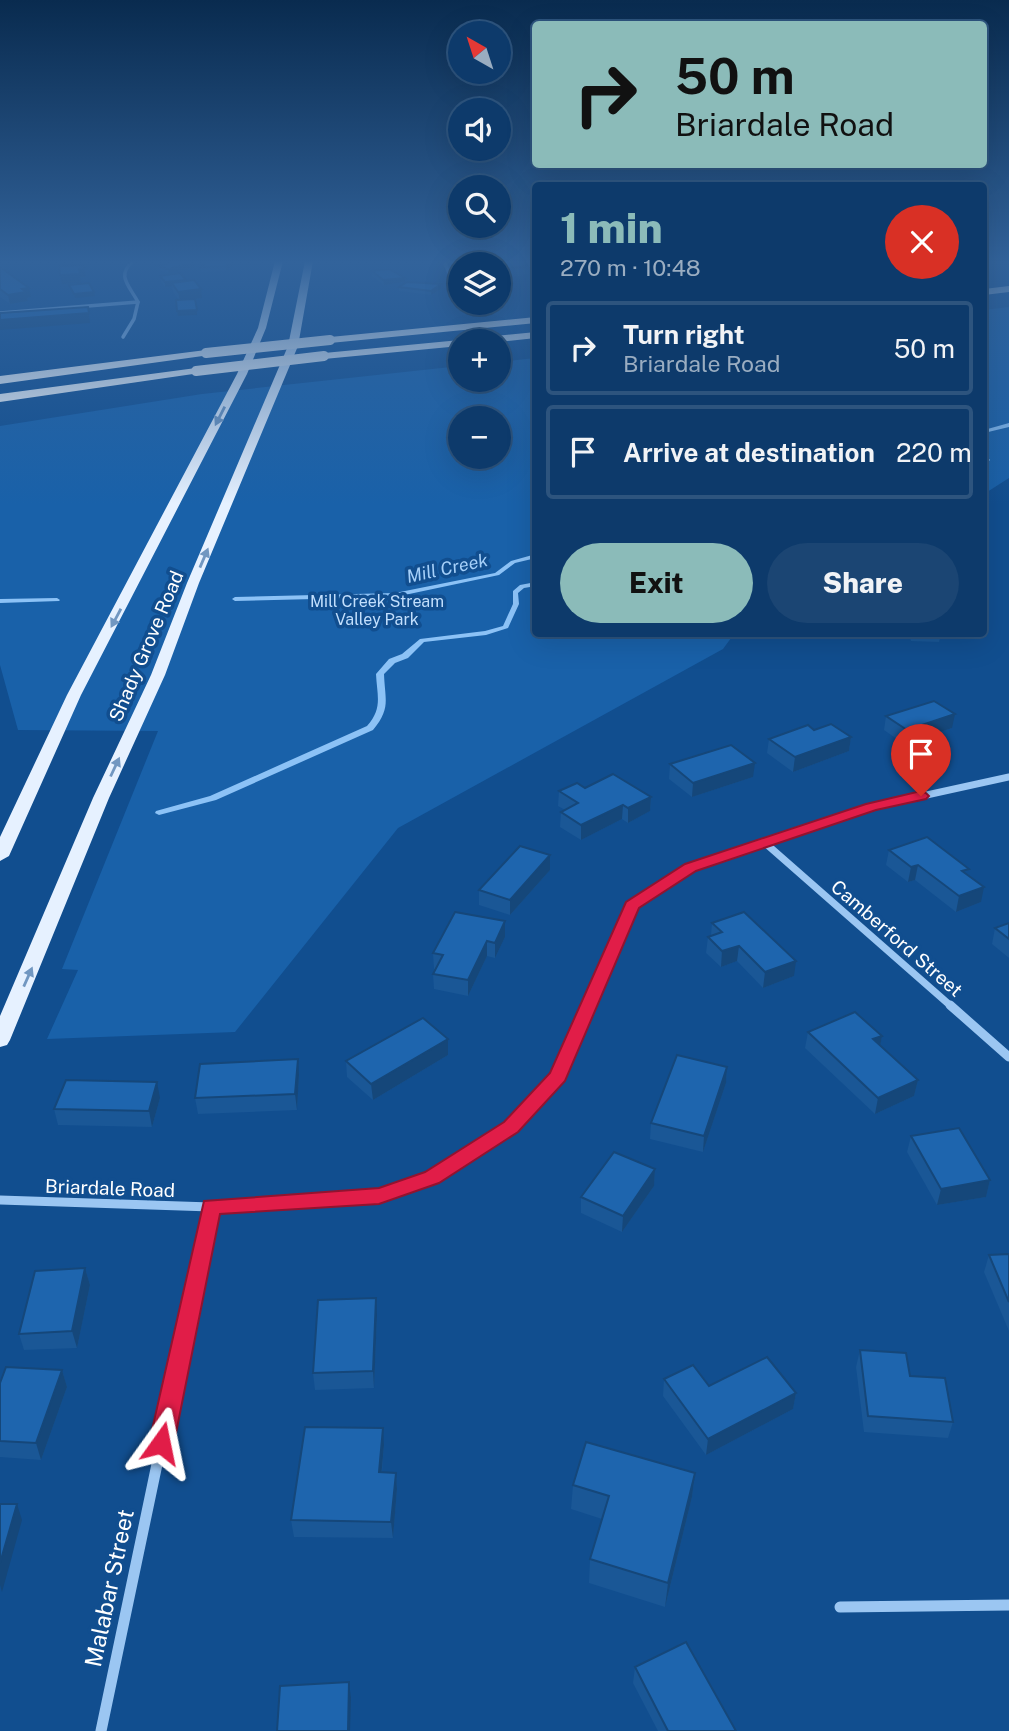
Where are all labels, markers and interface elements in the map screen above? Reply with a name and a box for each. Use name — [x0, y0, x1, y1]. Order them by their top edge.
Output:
north arrow — [448, 21, 511, 84]
map controls — [448, 21, 511, 469]
text: 50 m — [675, 47, 795, 105]
icon: right — [560, 49, 651, 140]
button: sound — [448, 98, 511, 161]
text: Briardale Road — [675, 106, 894, 143]
button: search — [448, 175, 511, 238]
text: 1 min — [560, 203, 663, 252]
button: close — [885, 205, 959, 279]
button: layers — [448, 252, 511, 315]
text: 270 m · 10:48 — [560, 254, 701, 281]
text: Turn right — [623, 319, 745, 350]
button: + — [448, 329, 511, 392]
icon: right — [564, 329, 602, 367]
text: 50 m — [894, 333, 955, 364]
text: Briardale Road — [623, 350, 780, 377]
one-way arrow — [215, 406, 226, 426]
button: − — [448, 406, 511, 469]
icon: arrive — [564, 433, 602, 471]
text: Arrive at destination — [623, 437, 875, 468]
text: 220 m — [896, 437, 972, 468]
button: Exit — [560, 543, 753, 623]
button: Share — [767, 543, 959, 623]
one-way arrow — [198, 547, 209, 568]
water label: Mill Creek — [404, 549, 490, 587]
street label: Shady Grove Road — [104, 567, 188, 725]
park label: Mill Creek Stream Valley Park — [310, 592, 444, 629]
one-way arrow — [110, 608, 122, 628]
pin — [891, 724, 951, 796]
icon: arrive — [902, 735, 940, 773]
one-way arrow — [109, 757, 121, 777]
street label: Camberford Street — [827, 875, 967, 1001]
one-way arrow — [23, 967, 34, 988]
street label: Briardale Road — [45, 1175, 175, 1201]
position arrow — [124, 1406, 198, 1480]
street label: Malabar Street — [79, 1507, 139, 1669]

